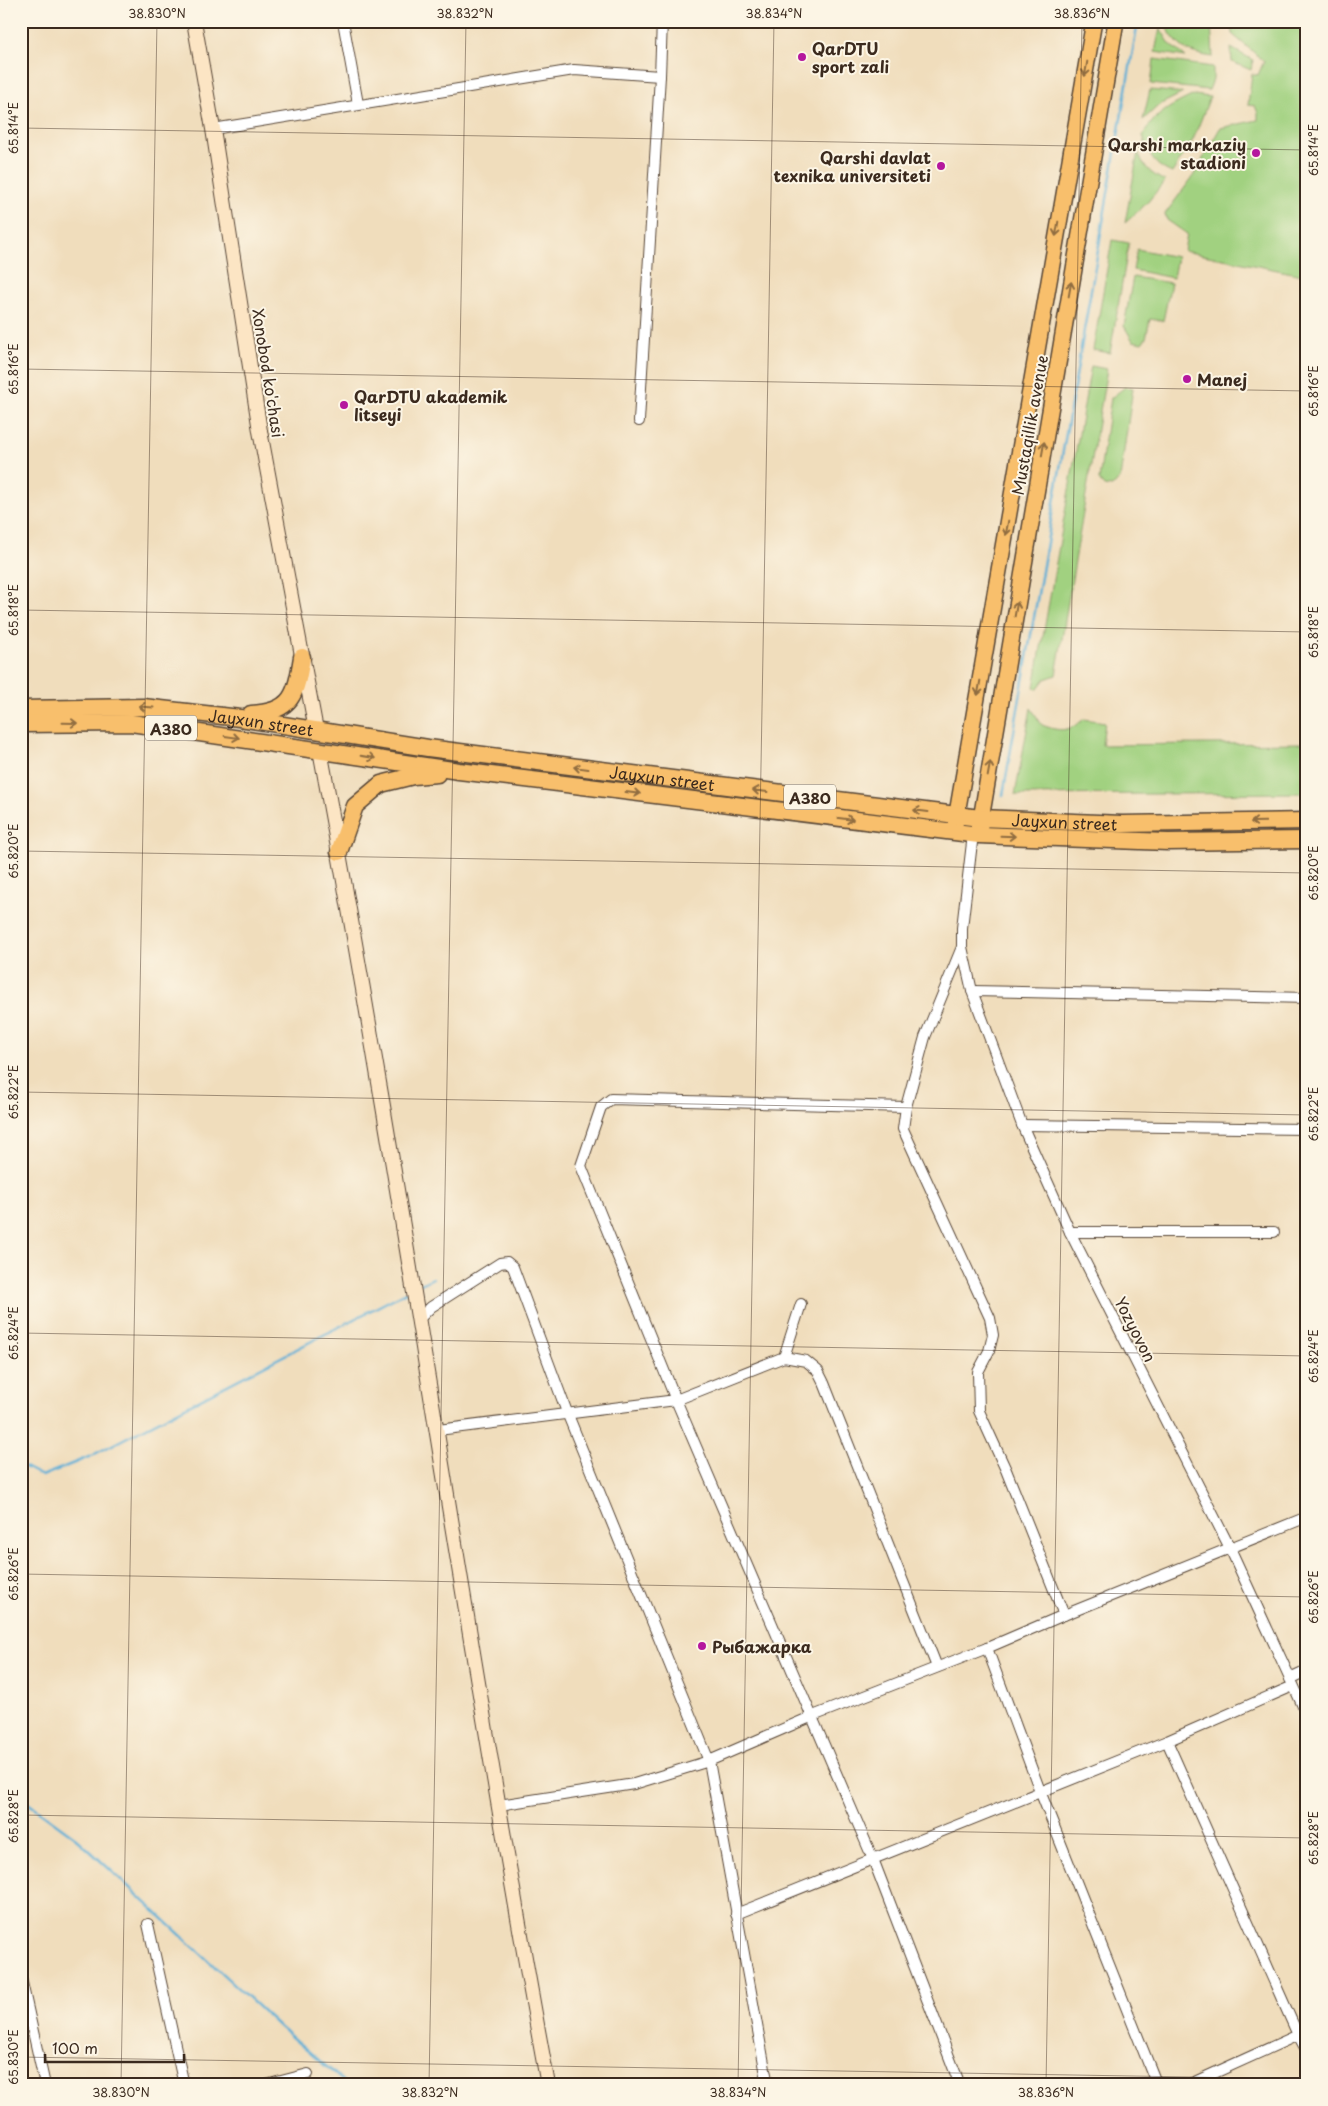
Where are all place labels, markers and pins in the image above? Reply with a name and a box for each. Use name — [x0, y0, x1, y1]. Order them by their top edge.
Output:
place label: QarDTU sport zali — [812, 36, 890, 78]
marker: QarDTU sport zali — [796, 51, 808, 63]
place label: Qarshi markaziy stadioni — [1108, 132, 1246, 174]
place label: Qarshi davlat texnika universiteti — [773, 145, 931, 187]
marker: Qarshi markaziy stadioni — [1250, 147, 1262, 159]
marker: Qarshi davlat texnika universiteti — [935, 160, 947, 172]
place label: Manej — [1197, 367, 1247, 391]
marker: Manej — [1181, 373, 1193, 385]
place label: QarDTU akademik litseyi — [354, 384, 508, 426]
marker: QarDTU akademik litseyi — [338, 399, 350, 411]
place label: Рыбажарка — [712, 1634, 812, 1658]
marker: Рыбажарка — [696, 1640, 708, 1652]

